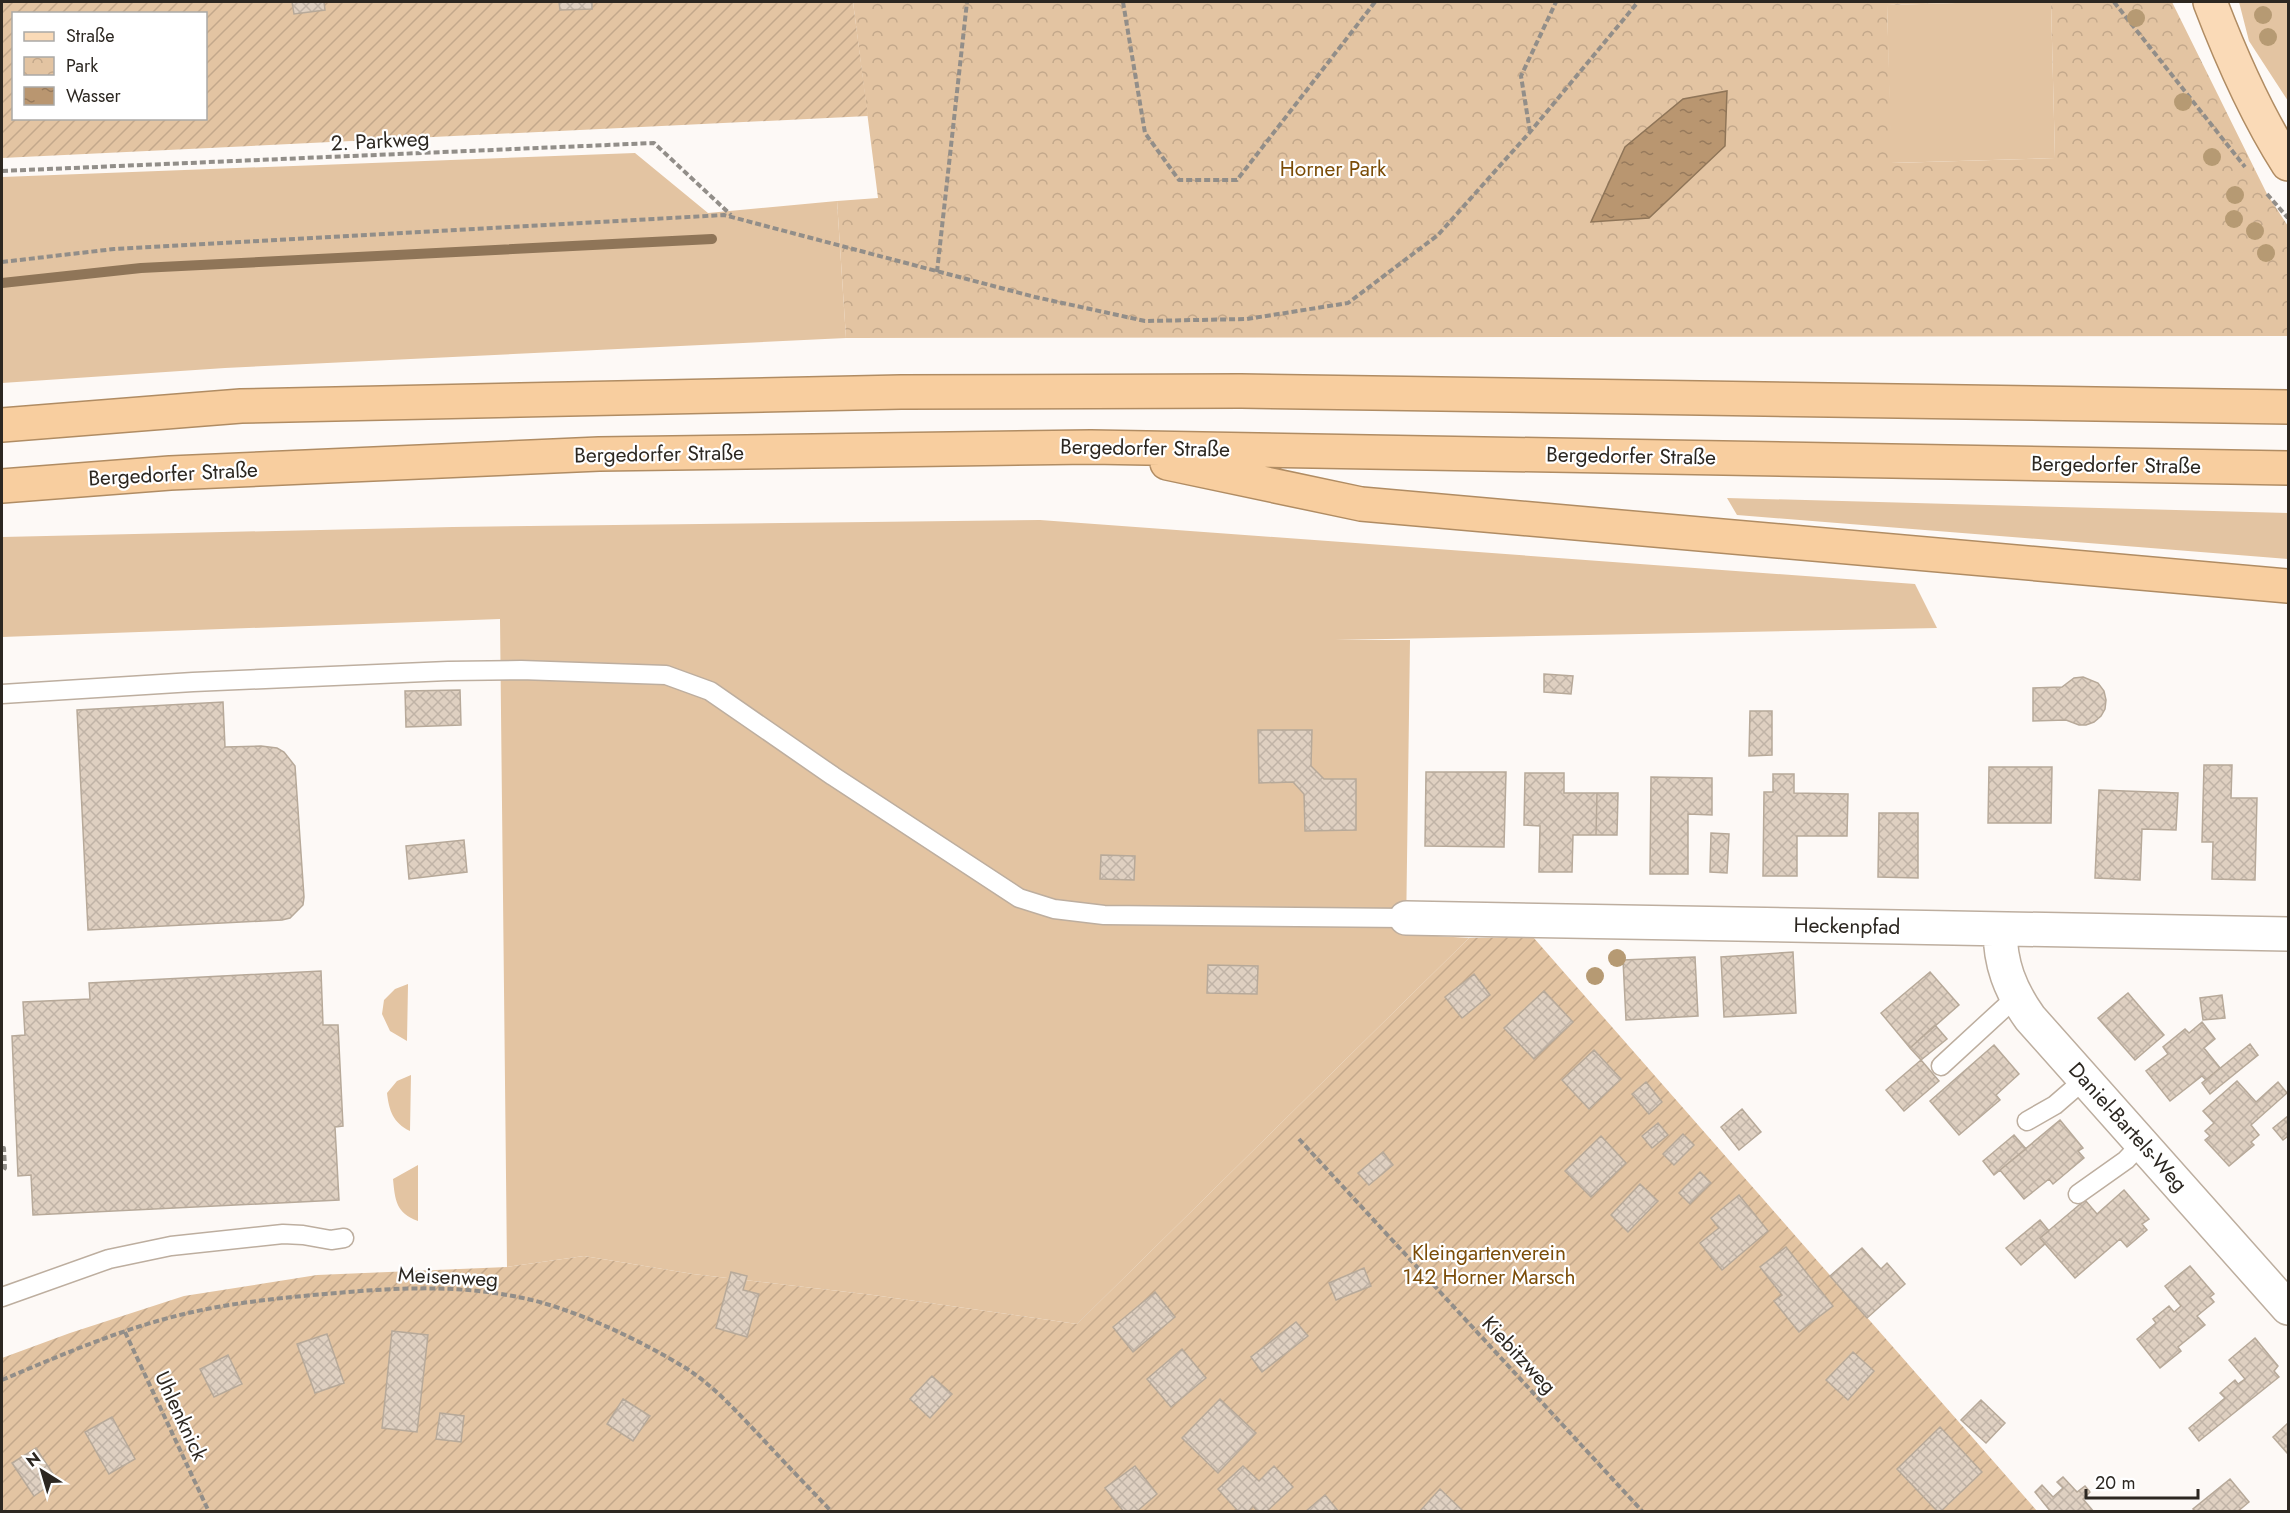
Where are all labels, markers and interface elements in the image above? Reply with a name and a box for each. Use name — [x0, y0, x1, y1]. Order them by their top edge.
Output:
legend — [12, 12, 207, 120]
text: Straße — [66, 23, 114, 49]
text: Park — [66, 53, 98, 79]
text: Wasser — [66, 83, 121, 109]
street label: 2. Parkweg — [330, 123, 430, 159]
park label: Horner Park — [1280, 154, 1387, 184]
street label: Bergedorfer Straße — [1060, 432, 1230, 464]
street label: Bergedorfer Straße — [574, 438, 744, 470]
street label: Bergedorfer Straße — [1546, 440, 1716, 472]
street label: Bergedorfer Straße — [2031, 449, 2201, 481]
street label: Bergedorfer Straße — [87, 455, 259, 493]
street label: Heckenpfad — [1793, 910, 1901, 942]
street label: Daniel-Bartels-Weg — [2062, 1056, 2194, 1198]
park label: Kleingartenverein 142 Horner Marsch — [1403, 1238, 1575, 1292]
street label: Meisenweg — [397, 1259, 499, 1295]
street label: Kiebitzweg — [1475, 1309, 1563, 1401]
street label: Uhlenknick — [147, 1366, 215, 1466]
north arrow — [12, 1441, 72, 1501]
text: N — [21, 1446, 45, 1472]
scale bar — [2086, 1462, 2198, 1500]
text: 20 m — [2095, 1470, 2135, 1496]

